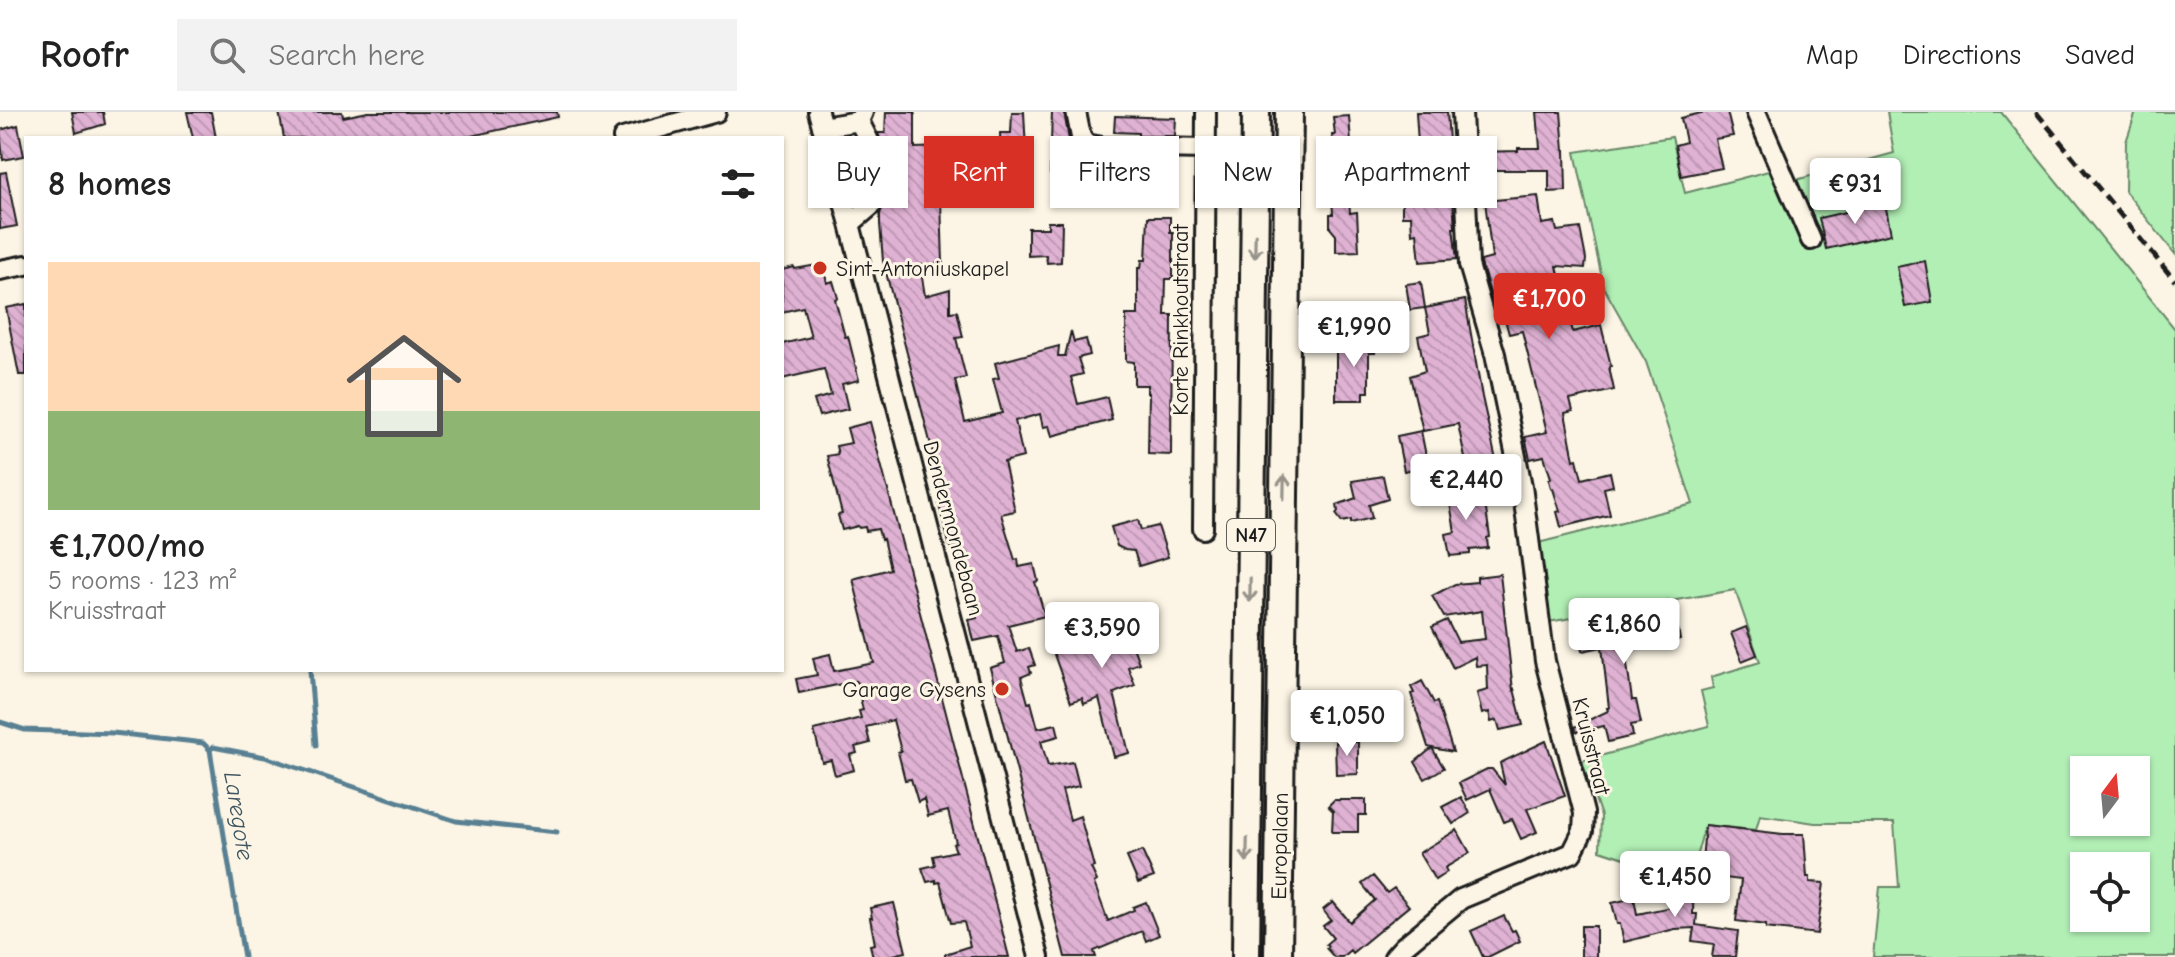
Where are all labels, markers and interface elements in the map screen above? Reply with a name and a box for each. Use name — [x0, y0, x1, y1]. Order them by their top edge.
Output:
search box — [177, 19, 737, 91]
text: Roofr — [40, 33, 129, 77]
icon: search — [205, 33, 249, 77]
text: Search here — [269, 38, 425, 73]
text: Map — [1806, 39, 1859, 71]
text: Directions — [1903, 39, 2021, 71]
text: Saved — [2065, 39, 2135, 71]
chip: Buy — [808, 136, 908, 208]
chip: Rent — [924, 136, 1034, 208]
chip: Filters — [1050, 136, 1179, 208]
chip: New — [1195, 136, 1300, 208]
chip: Apartment — [1316, 136, 1497, 208]
pin: €931 — [1808, 158, 1902, 226]
icon: filters — [716, 162, 760, 206]
text: 8 homes — [48, 164, 171, 204]
text: €931 — [1828, 169, 1882, 199]
street label: Korte Rinkhoutstraat — [1168, 224, 1194, 416]
one-way arrow — [1247, 232, 1263, 259]
place label: Sint-Antoniuskapel — [836, 256, 1009, 282]
marker: Sint-Antoniuskapel — [811, 259, 829, 277]
pin: €1,700 — [1484, 273, 1614, 341]
text: €1,700 — [1512, 284, 1586, 314]
pin: €1,990 — [1289, 301, 1419, 369]
text: €1,990 — [1316, 312, 1392, 342]
icon: home — [332, 314, 476, 458]
street label: Dendermondebaan — [917, 438, 989, 618]
pin: €2,440 — [1401, 454, 1531, 522]
text: €2,440 — [1428, 465, 1504, 495]
one-way arrow — [1276, 474, 1292, 501]
road number: N47 — [1227, 519, 1275, 551]
text: €1,700/mo — [48, 526, 205, 566]
text: 5 rooms · 123 m² — [48, 566, 236, 596]
one-way arrow — [1243, 576, 1258, 603]
text: Kruisstraat — [48, 596, 165, 626]
pin: €1,860 — [1559, 598, 1689, 666]
pin: €3,590 — [1037, 602, 1167, 670]
text: €1,860 — [1587, 609, 1661, 639]
text: €3,590 — [1063, 613, 1141, 643]
place label: Garage Gysens — [842, 677, 986, 703]
marker: Garage Gysens — [993, 680, 1011, 698]
pin: €1,050 — [1282, 690, 1412, 758]
street label: Kruisstraat — [1566, 695, 1616, 798]
text: €1,050 — [1309, 701, 1385, 731]
north arrow — [2070, 756, 2150, 836]
map controls — [2070, 756, 2150, 932]
water label: Laregote — [218, 770, 260, 862]
street label: Europalaan — [1266, 792, 1294, 900]
one-way arrow — [1239, 836, 1255, 863]
pin: €1,450 — [1610, 851, 1740, 919]
button: locate — [2070, 852, 2150, 932]
text: €1,450 — [1638, 862, 1712, 892]

